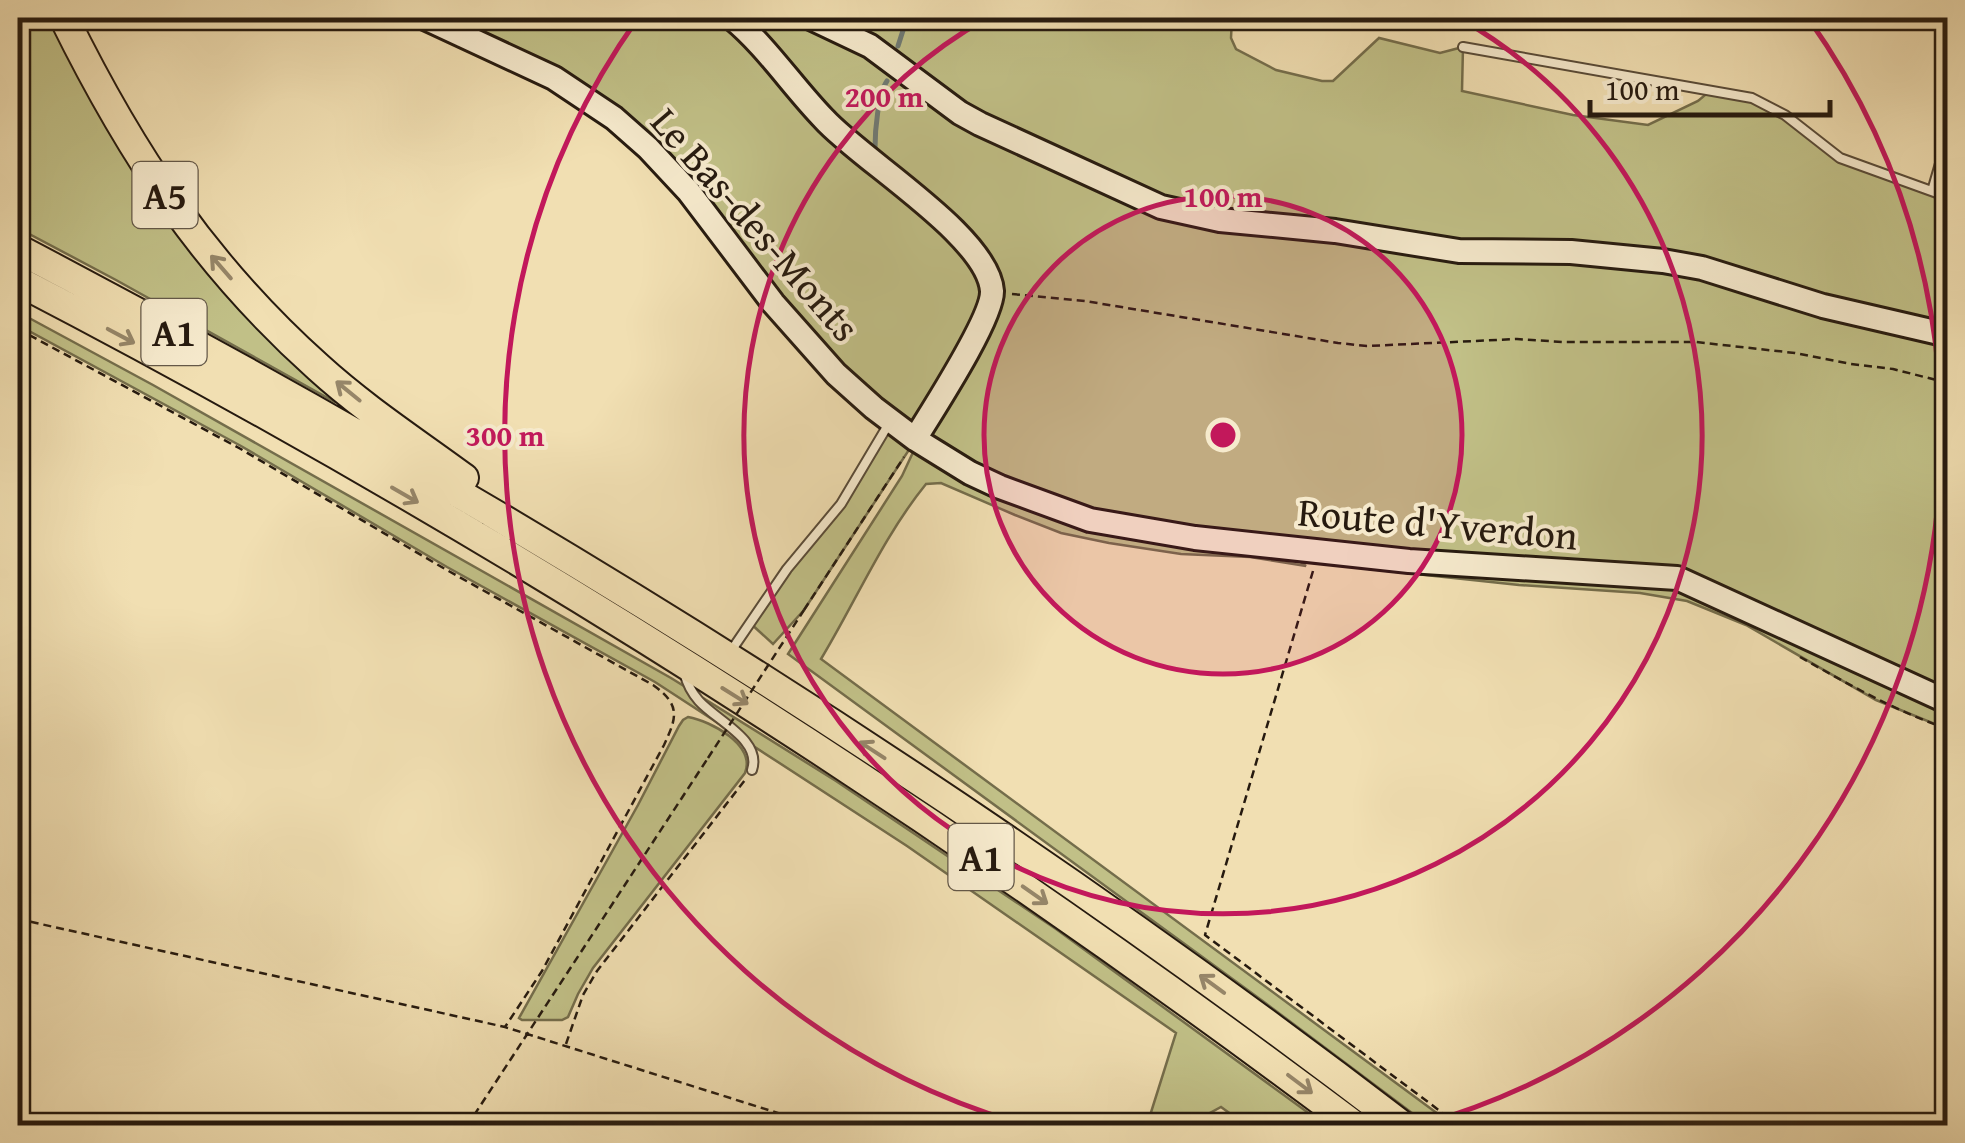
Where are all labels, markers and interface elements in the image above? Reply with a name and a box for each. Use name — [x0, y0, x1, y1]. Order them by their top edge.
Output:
scale bar — [1590, 55, 1830, 117]
text: 100 m — [1605, 67, 1680, 111]
text: 200 m — [845, 74, 924, 118]
street label: Le Bas-des-Monts — [637, 94, 875, 354]
road number: A5 — [132, 162, 198, 228]
text: 100 m — [1184, 174, 1263, 218]
one-way arrow — [209, 255, 232, 280]
road number: A1 — [142, 299, 206, 365]
one-way arrow — [106, 327, 136, 347]
one-way arrow — [335, 380, 361, 402]
text: 300 m — [466, 413, 545, 457]
centre of rings — [1205, 417, 1241, 453]
street label: Route d'Yverdon — [1296, 481, 1580, 565]
one-way arrow — [390, 485, 419, 505]
one-way arrow — [721, 685, 749, 706]
one-way arrow — [859, 740, 887, 761]
road number: A1 — [948, 824, 1014, 890]
one-way arrow — [1021, 884, 1049, 905]
one-way arrow — [1199, 974, 1226, 995]
one-way arrow — [1286, 1073, 1313, 1094]

